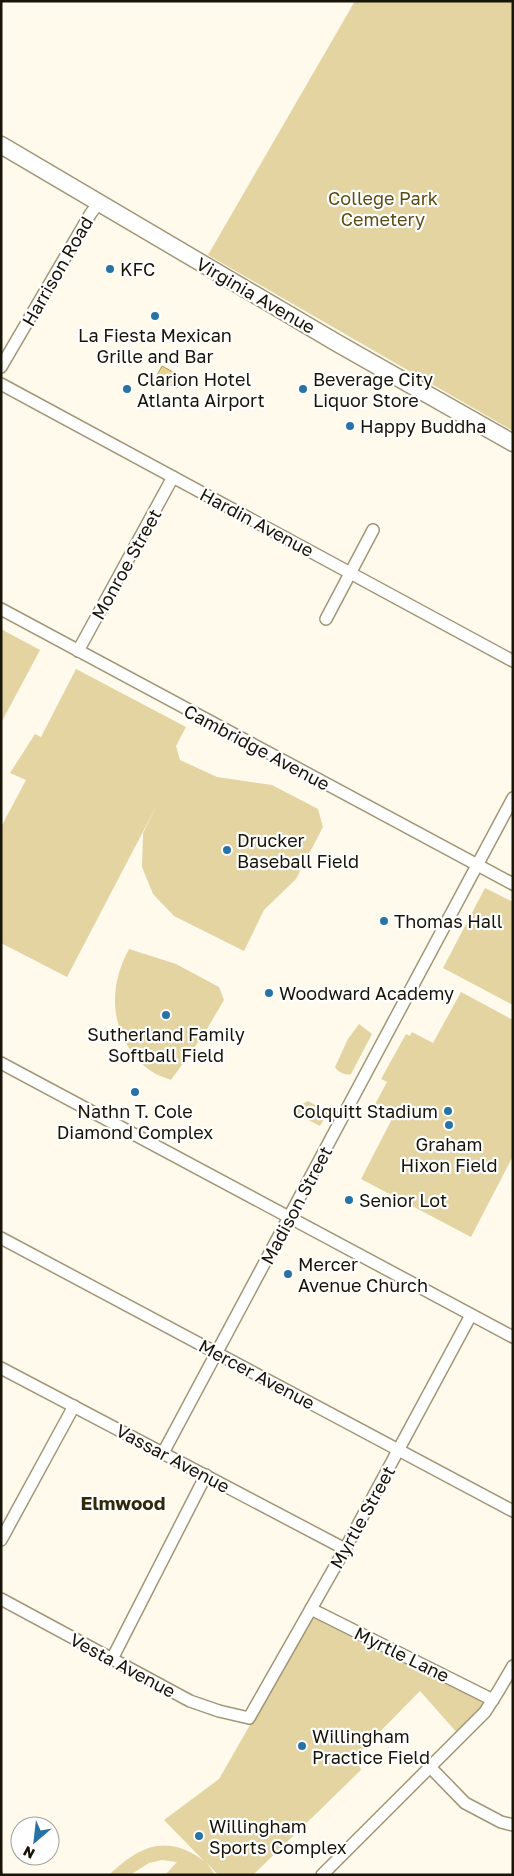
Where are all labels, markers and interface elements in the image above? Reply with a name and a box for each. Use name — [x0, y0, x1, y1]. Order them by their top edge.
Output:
park label: College Park Cemetery — [328, 187, 438, 230]
street label: Harrison Road — [17, 212, 97, 330]
street label: Virginia Avenue — [193, 252, 319, 338]
place label: KFC — [120, 258, 155, 280]
marker: KFC — [104, 263, 116, 275]
marker: La Fiesta Mexican Grille and Bar — [149, 310, 161, 322]
place label: La Fiesta Mexican Grille and Bar — [78, 324, 232, 367]
place label: Clarion Hotel Atlanta Airport — [137, 368, 265, 411]
place label: Beverage City Liquor Store — [313, 368, 433, 411]
marker: Clarion Hotel Atlanta Airport — [121, 383, 133, 395]
marker: Beverage City Liquor Store — [297, 383, 309, 395]
place label: Happy Buddha — [360, 415, 487, 437]
marker: Happy Buddha — [344, 420, 356, 432]
street label: Hardin Avenue — [196, 483, 318, 561]
street label: Monroe Street — [87, 505, 165, 623]
street label: Cambridge Avenue — [180, 699, 334, 795]
place label: Drucker Baseball Field — [237, 829, 359, 872]
marker: Drucker Baseball Field — [221, 844, 233, 856]
place label: Thomas Hall — [394, 910, 503, 932]
marker: Thomas Hall — [378, 915, 390, 927]
place label: Woodward Academy — [279, 982, 454, 1004]
marker: Woodward Academy — [263, 987, 275, 999]
marker: Sutherland Family Softball Field — [160, 1009, 172, 1021]
place label: Sutherland Family Softball Field — [87, 1023, 245, 1066]
marker: Nathn T. Cole Diamond Complex — [129, 1086, 141, 1098]
place label: Nathn T. Cole Diamond Complex — [57, 1100, 213, 1143]
place label: Colquitt Stadium — [293, 1100, 438, 1122]
marker: Colquitt Stadium — [442, 1105, 454, 1117]
marker: Graham Hixon Field — [443, 1119, 455, 1131]
place label: Graham Hixon Field — [400, 1133, 498, 1176]
street label: Madison Street — [256, 1142, 336, 1268]
place label: Senior Lot — [359, 1189, 447, 1211]
marker: Senior Lot — [343, 1194, 355, 1206]
place label: Mercer Avenue Church — [298, 1253, 428, 1296]
marker: Mercer Avenue Church — [282, 1268, 294, 1280]
street label: Mercer Avenue — [195, 1334, 319, 1414]
street label: Vassar Avenue — [112, 1419, 234, 1497]
street label: Myrtle Street — [325, 1462, 399, 1572]
district label: Elmwood — [81, 1491, 165, 1514]
street label: Myrtle Lane — [351, 1622, 453, 1686]
street label: Vesta Avenue — [66, 1628, 180, 1702]
place label: Willingham Practice Field — [312, 1725, 430, 1768]
marker: Willingham Practice Field — [296, 1740, 308, 1752]
place label: Willingham Sports Complex — [209, 1815, 347, 1858]
north arrow — [10, 1816, 60, 1866]
marker: Willingham Sports Complex — [193, 1830, 205, 1842]
text: N — [20, 1843, 37, 1863]

